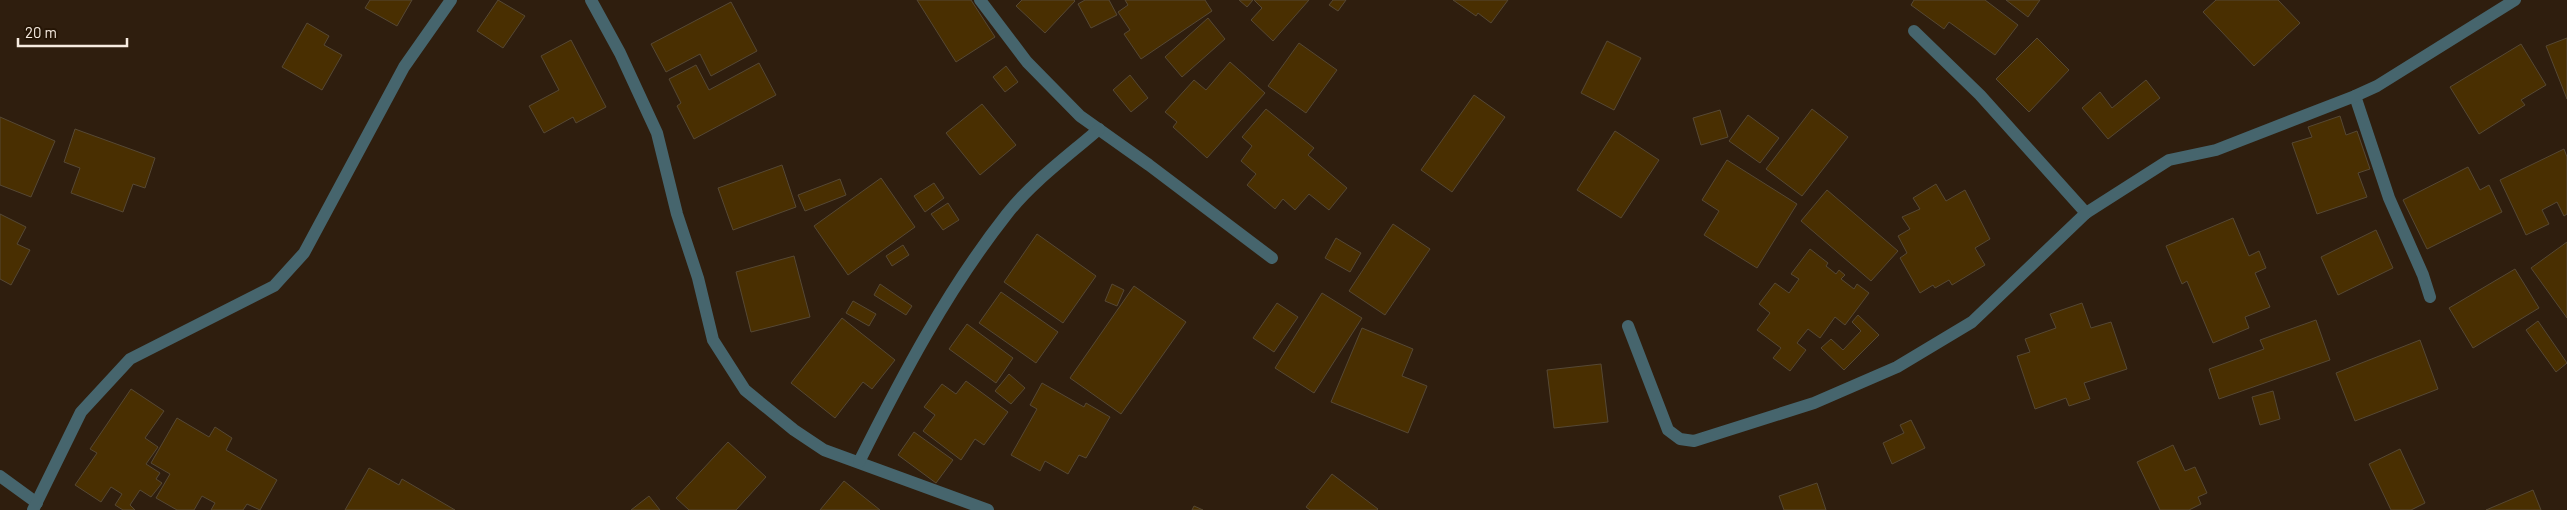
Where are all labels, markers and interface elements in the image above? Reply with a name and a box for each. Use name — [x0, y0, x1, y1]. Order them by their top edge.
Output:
scale bar — [18, 15, 126, 47]
text: 20 m — [25, 23, 57, 41]

